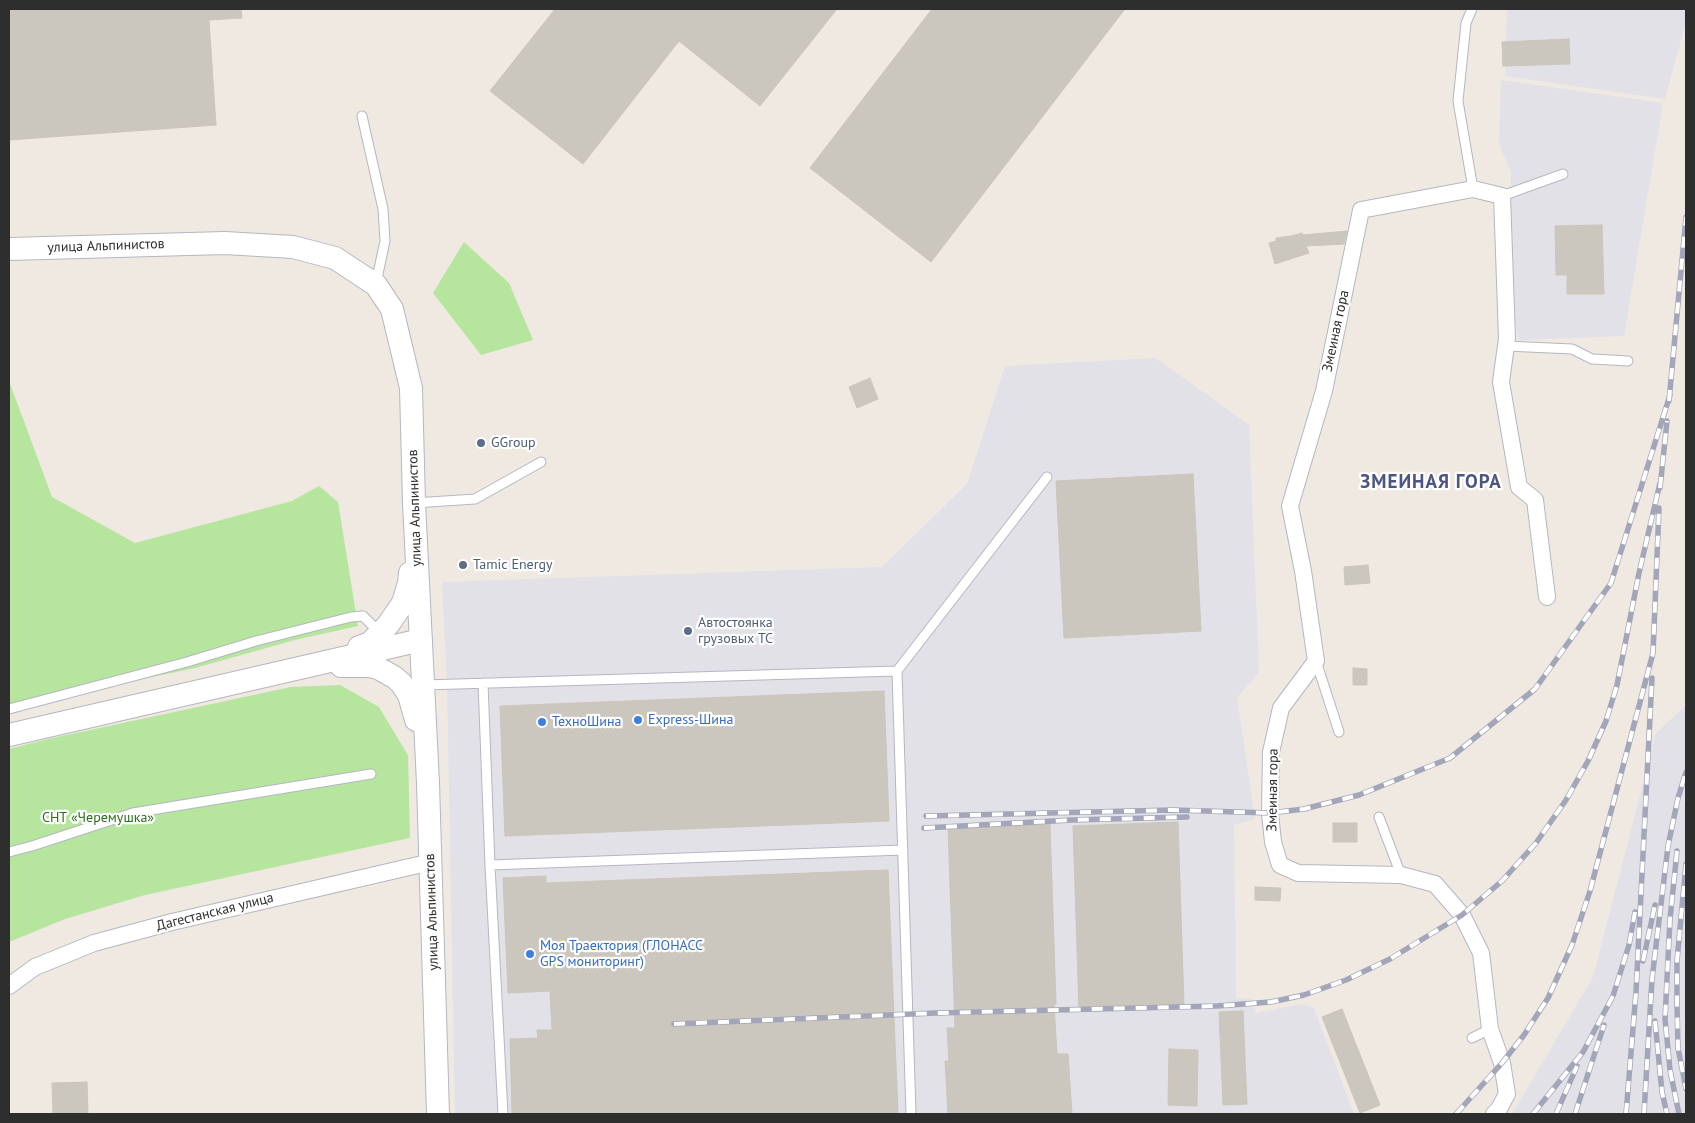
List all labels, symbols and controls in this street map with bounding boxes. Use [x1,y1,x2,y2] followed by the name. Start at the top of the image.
[47,236,165,256] street label: улица Альпинистов
[1319,289,1353,373] street label: Змеиная гора
[491,435,536,451] place label: GGroup
[475,437,487,449] marker: GGroup
[405,449,425,567] street label: улица Альпинистов
[1359,472,1503,494] district label: ЗМЕИНАЯ ГОРА
[473,557,552,573] place label: Tamic Energy
[457,559,469,571] marker: Tamic Energy
[698,615,773,648] place label: Автостоянка грузовых ТС
[682,625,694,637] marker: Автостоянка грузовых ТС
[648,712,733,728] place label: Express-Шина
[552,714,621,730] place label: ТехноШина
[632,714,644,726] marker: Express-Шина
[536,716,548,728] marker: ТехноШина
[1264,748,1282,832] street label: Змеиная гора
[42,810,154,826] park label: СНТ «Черемушка»
[422,853,442,971] street label: улица Альпинистов
[155,889,275,935] street label: Дагестанская улица
[540,938,703,970] place label: Моя Траектория (ГЛОНАСС GPS мониторинг)
[524,948,536,960] marker: Моя Траектория (ГЛОНАСС GPS мониторинг)

